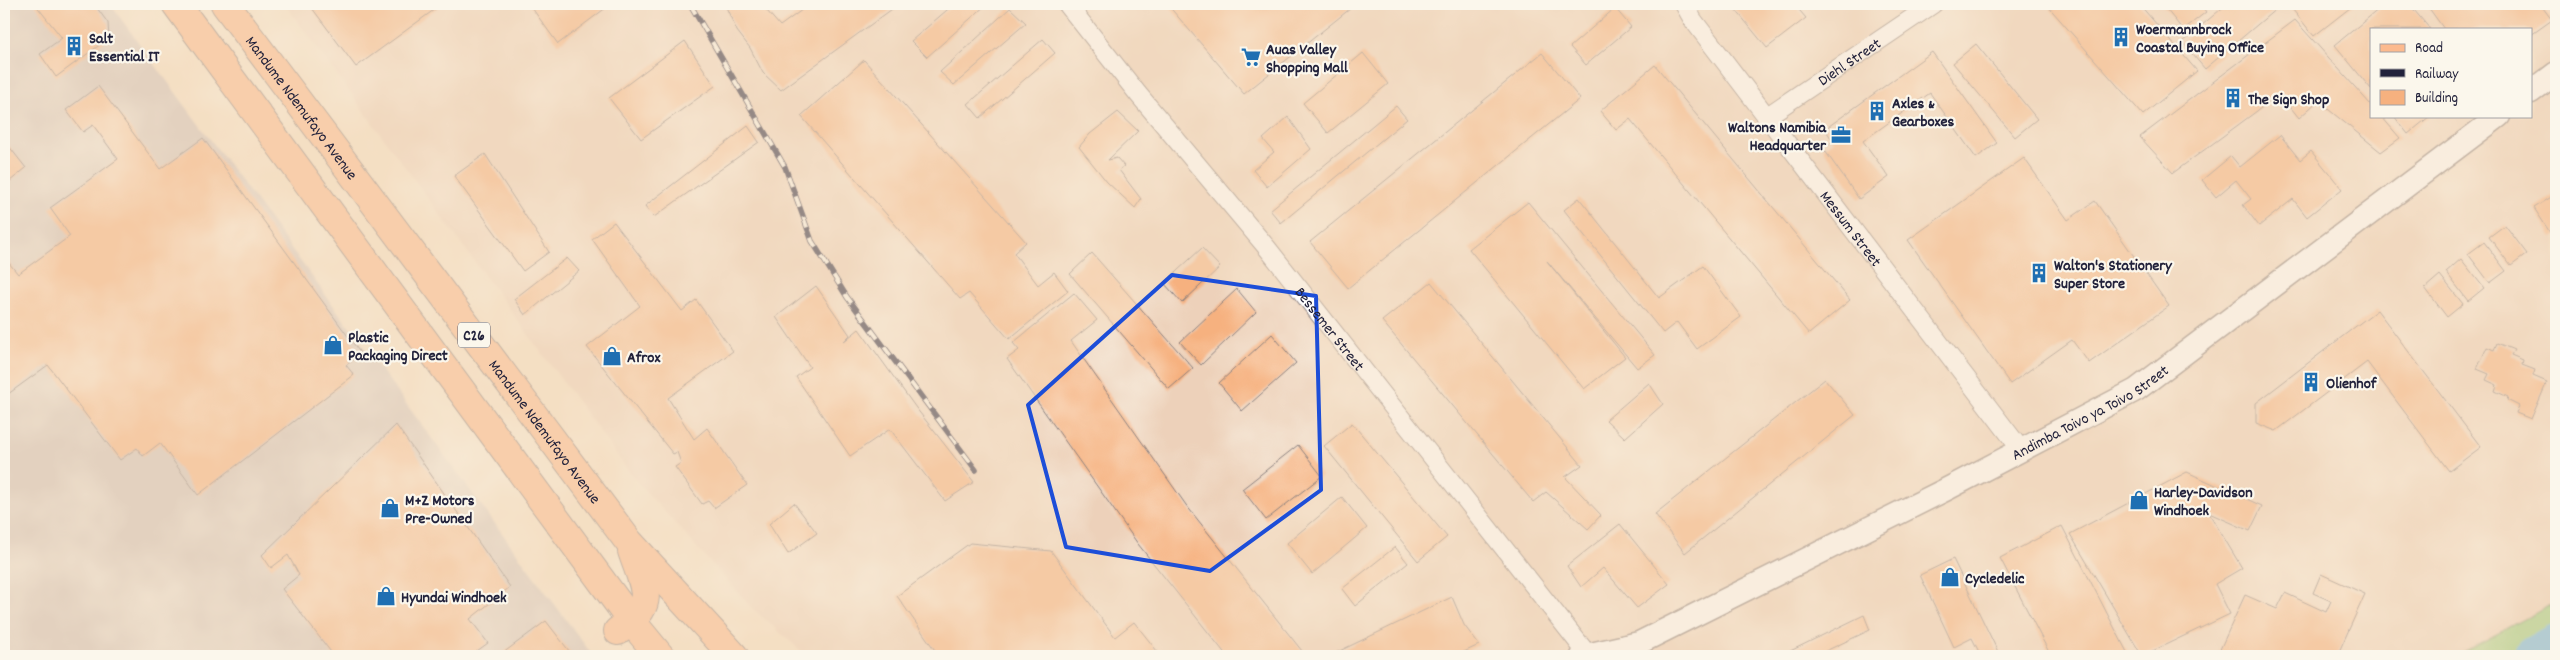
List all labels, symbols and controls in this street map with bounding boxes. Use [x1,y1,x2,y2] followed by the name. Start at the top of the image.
[2136,19,2264,60] place label: Woermannbrock Coastal Buying Office
[2110,26,2132,48] building icon: Woermannbrock Coastal Buying Office
[89,28,160,69] place label: Salt Essential IT
[2370,28,2532,118] legend
[239,32,362,186] street label: Mandume Ndemufayo Avenue
[1814,33,1887,93] street label: Diehl Street
[63,35,85,57] building icon: Salt Essential IT
[2415,38,2443,60] text: Road
[1266,39,1348,80] place label: Auas Valley Shopping Mall
[1240,46,1262,68] supermarket icon: Auas Valley Shopping Mall
[2415,64,2459,86] text: Railway
[2222,87,2244,109] building icon: The Sign Shop
[2415,88,2458,110] text: Building
[2248,89,2329,112] place label: The Sign Shop
[1892,93,1955,134] place label: Axles & Gearboxes
[1866,100,1888,122] building icon: Axles & Gearboxes
[1728,117,1827,158] place label: Waltons Namibia Headquarter
[1830,124,1852,146] office icon: Waltons Namibia Headquarter
[1813,187,1886,272] street label: Messum Street
[2054,255,2173,296] place label: Walton's Stationery Super Store
[2028,262,2050,284] building icon: Walton's Stationery Super Store
[1288,283,1369,377] street label: Bessemer Street
[458,322,490,348] road number: C26
[348,327,448,368] place label: Plastic Packaging Direct
[322,334,344,356] shop icon: Plastic Packaging Direct
[601,345,623,367] shop icon: Afrox
[627,347,660,370] place label: Afrox
[482,356,605,509] street label: Mandume Ndemufayo Avenue
[2008,360,2174,467] street label: Andimba Toivo ya Toivo Street
[2300,371,2322,393] building icon: Olienhof
[2326,373,2378,396] place label: Olienhof
[2154,482,2253,523] place label: Harley-Davidson Windhoek
[2128,489,2150,511] shop icon: Harley-Davidson Windhoek
[405,490,475,531] place label: M+Z Motors Pre-Owned
[379,497,401,519] shop icon: M+Z Motors Pre-Owned
[1939,566,1961,588] shop icon: Cycledelic
[1965,568,2025,591] place label: Cycledelic
[375,585,397,607] shop icon: Hyundai Windhoek
[401,587,507,610] place label: Hyundai Windhoek

